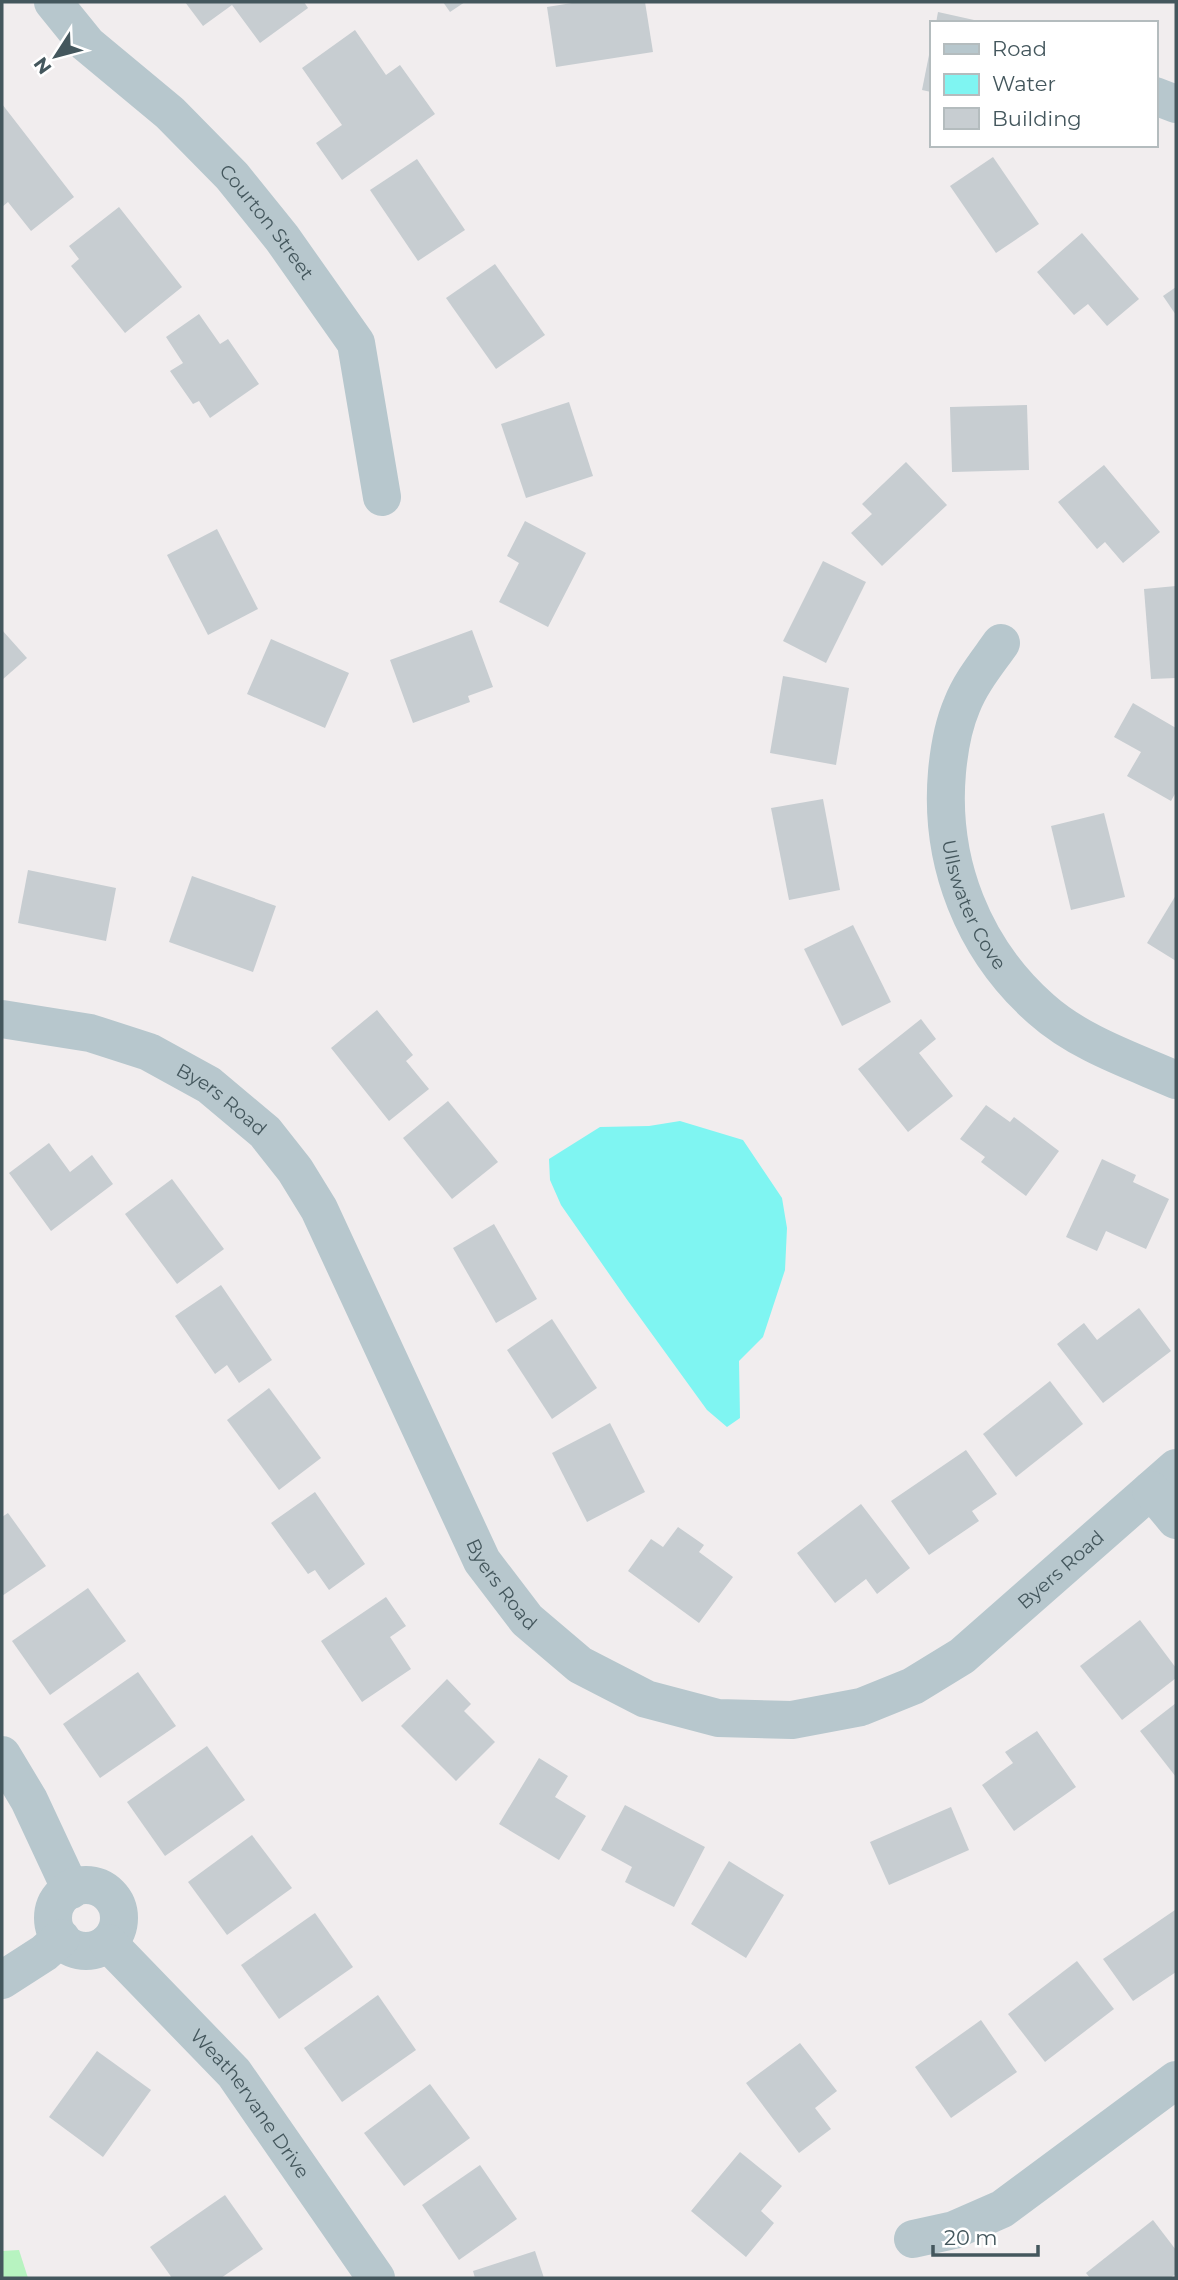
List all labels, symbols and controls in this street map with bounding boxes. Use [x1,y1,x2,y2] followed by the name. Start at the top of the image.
[21,21,91,91] north arrow
[930,21,1157,147] legend
[992,36,1047,61] text: Road
[29,53,56,79] text: N
[992,71,1056,96] text: Water
[992,106,1082,131] text: Building
[215,159,319,284] street label: Courton Street
[937,838,1011,974] street label: Ullswater Cove
[172,1058,271,1141] street label: Byers Road
[1013,1526,1109,1614] street label: Byers Road
[461,1535,542,1635] street label: Byers Road
[185,2024,314,2183] street label: Weathervane Drive
[933,2214,1038,2258] scale bar
[944,2225,998,2250] text: 20 m

